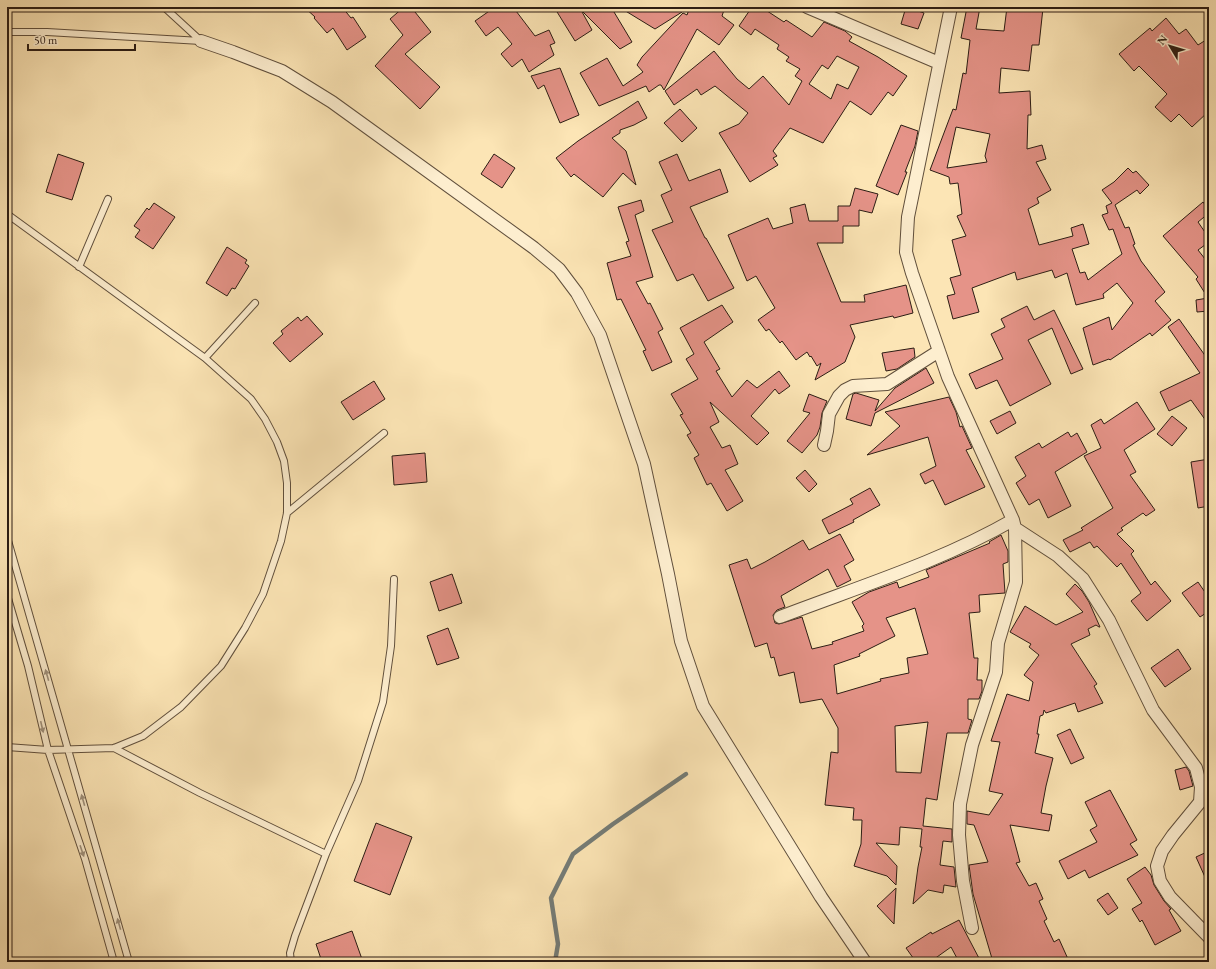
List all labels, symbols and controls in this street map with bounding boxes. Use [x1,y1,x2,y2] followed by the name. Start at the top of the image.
[28,26,135,52] scale bar
[1150,26,1190,66] north arrow
[34,32,58,48] text: 50 m
[1154,32,1170,48] text: N
[44,668,50,680] one-way arrow
[40,721,46,733] one-way arrow
[80,793,86,805] one-way arrow
[79,845,85,857] one-way arrow
[116,918,122,930] one-way arrow

